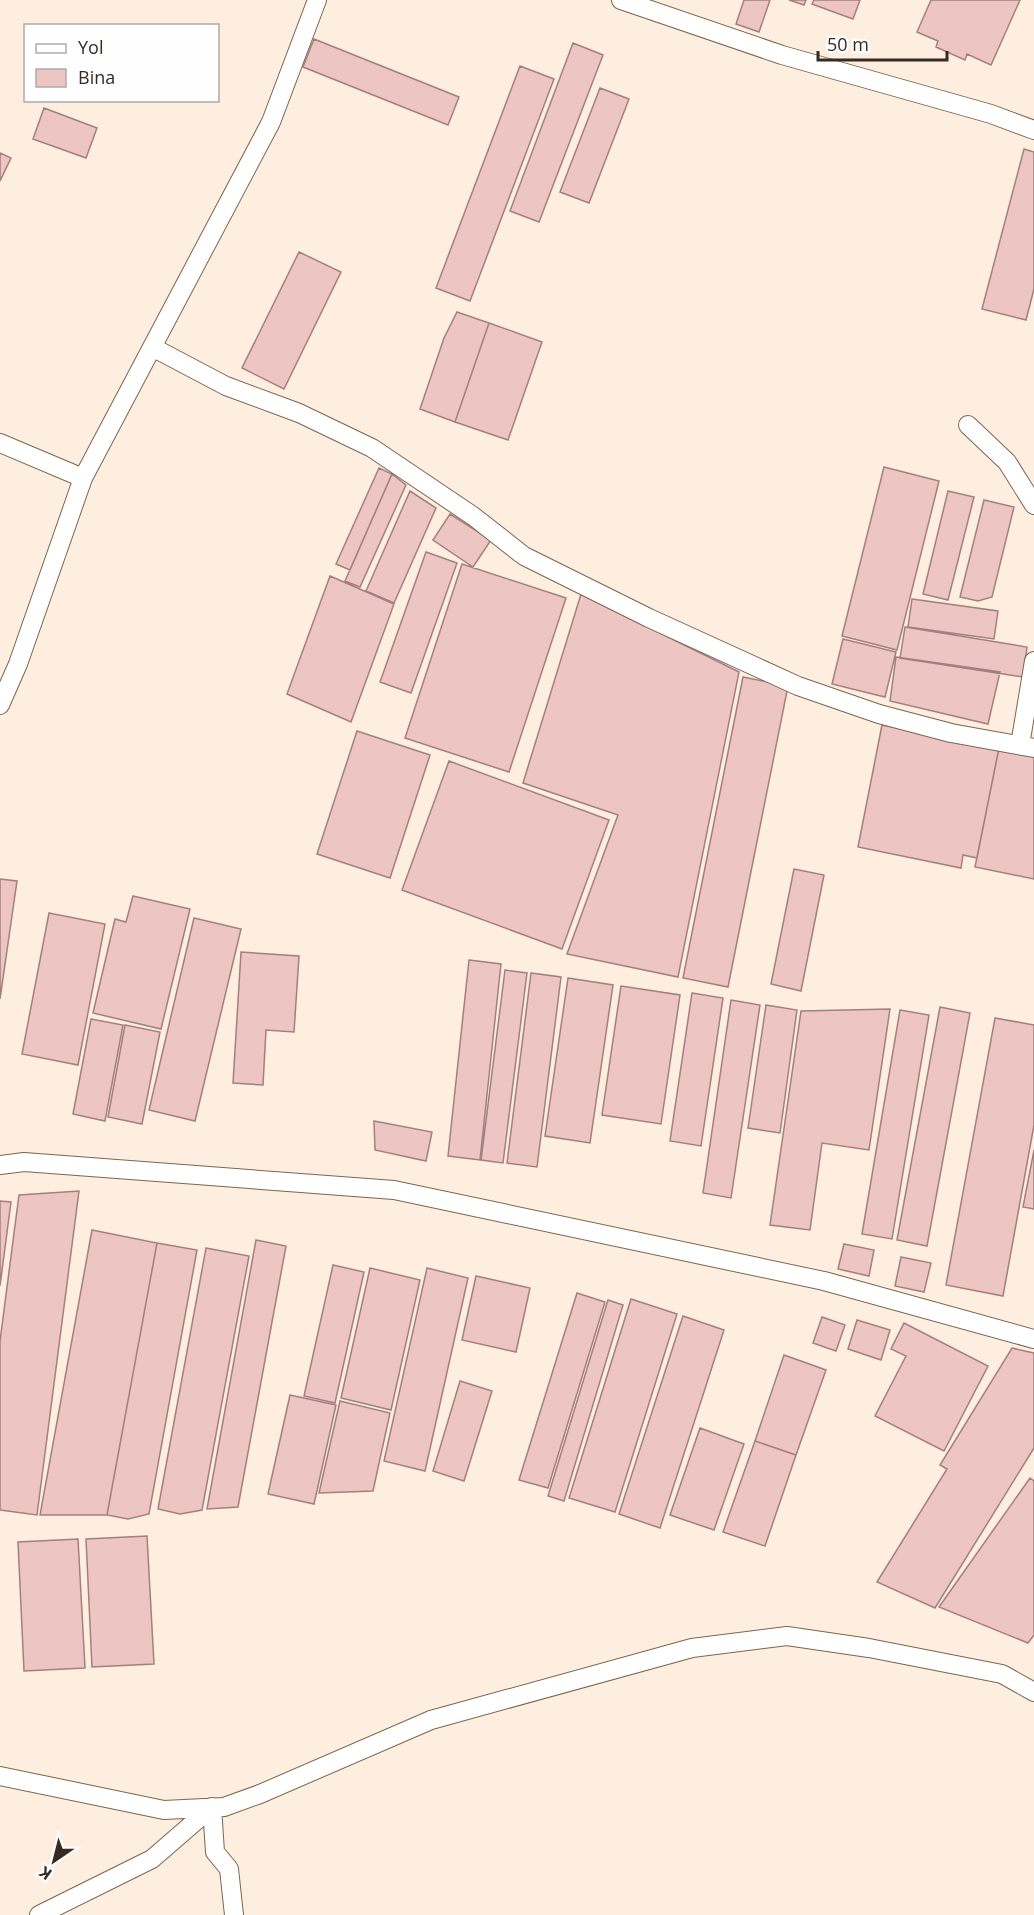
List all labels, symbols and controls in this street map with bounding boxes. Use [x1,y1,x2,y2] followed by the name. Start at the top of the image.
[24,24,219,102] legend
[818,24,947,62] scale bar
[827,32,869,56] text: 50 m
[78,35,103,59] text: Yol
[78,65,115,89] text: Bina
[24,1831,84,1891] north arrow
[34,1861,56,1885] text: K

